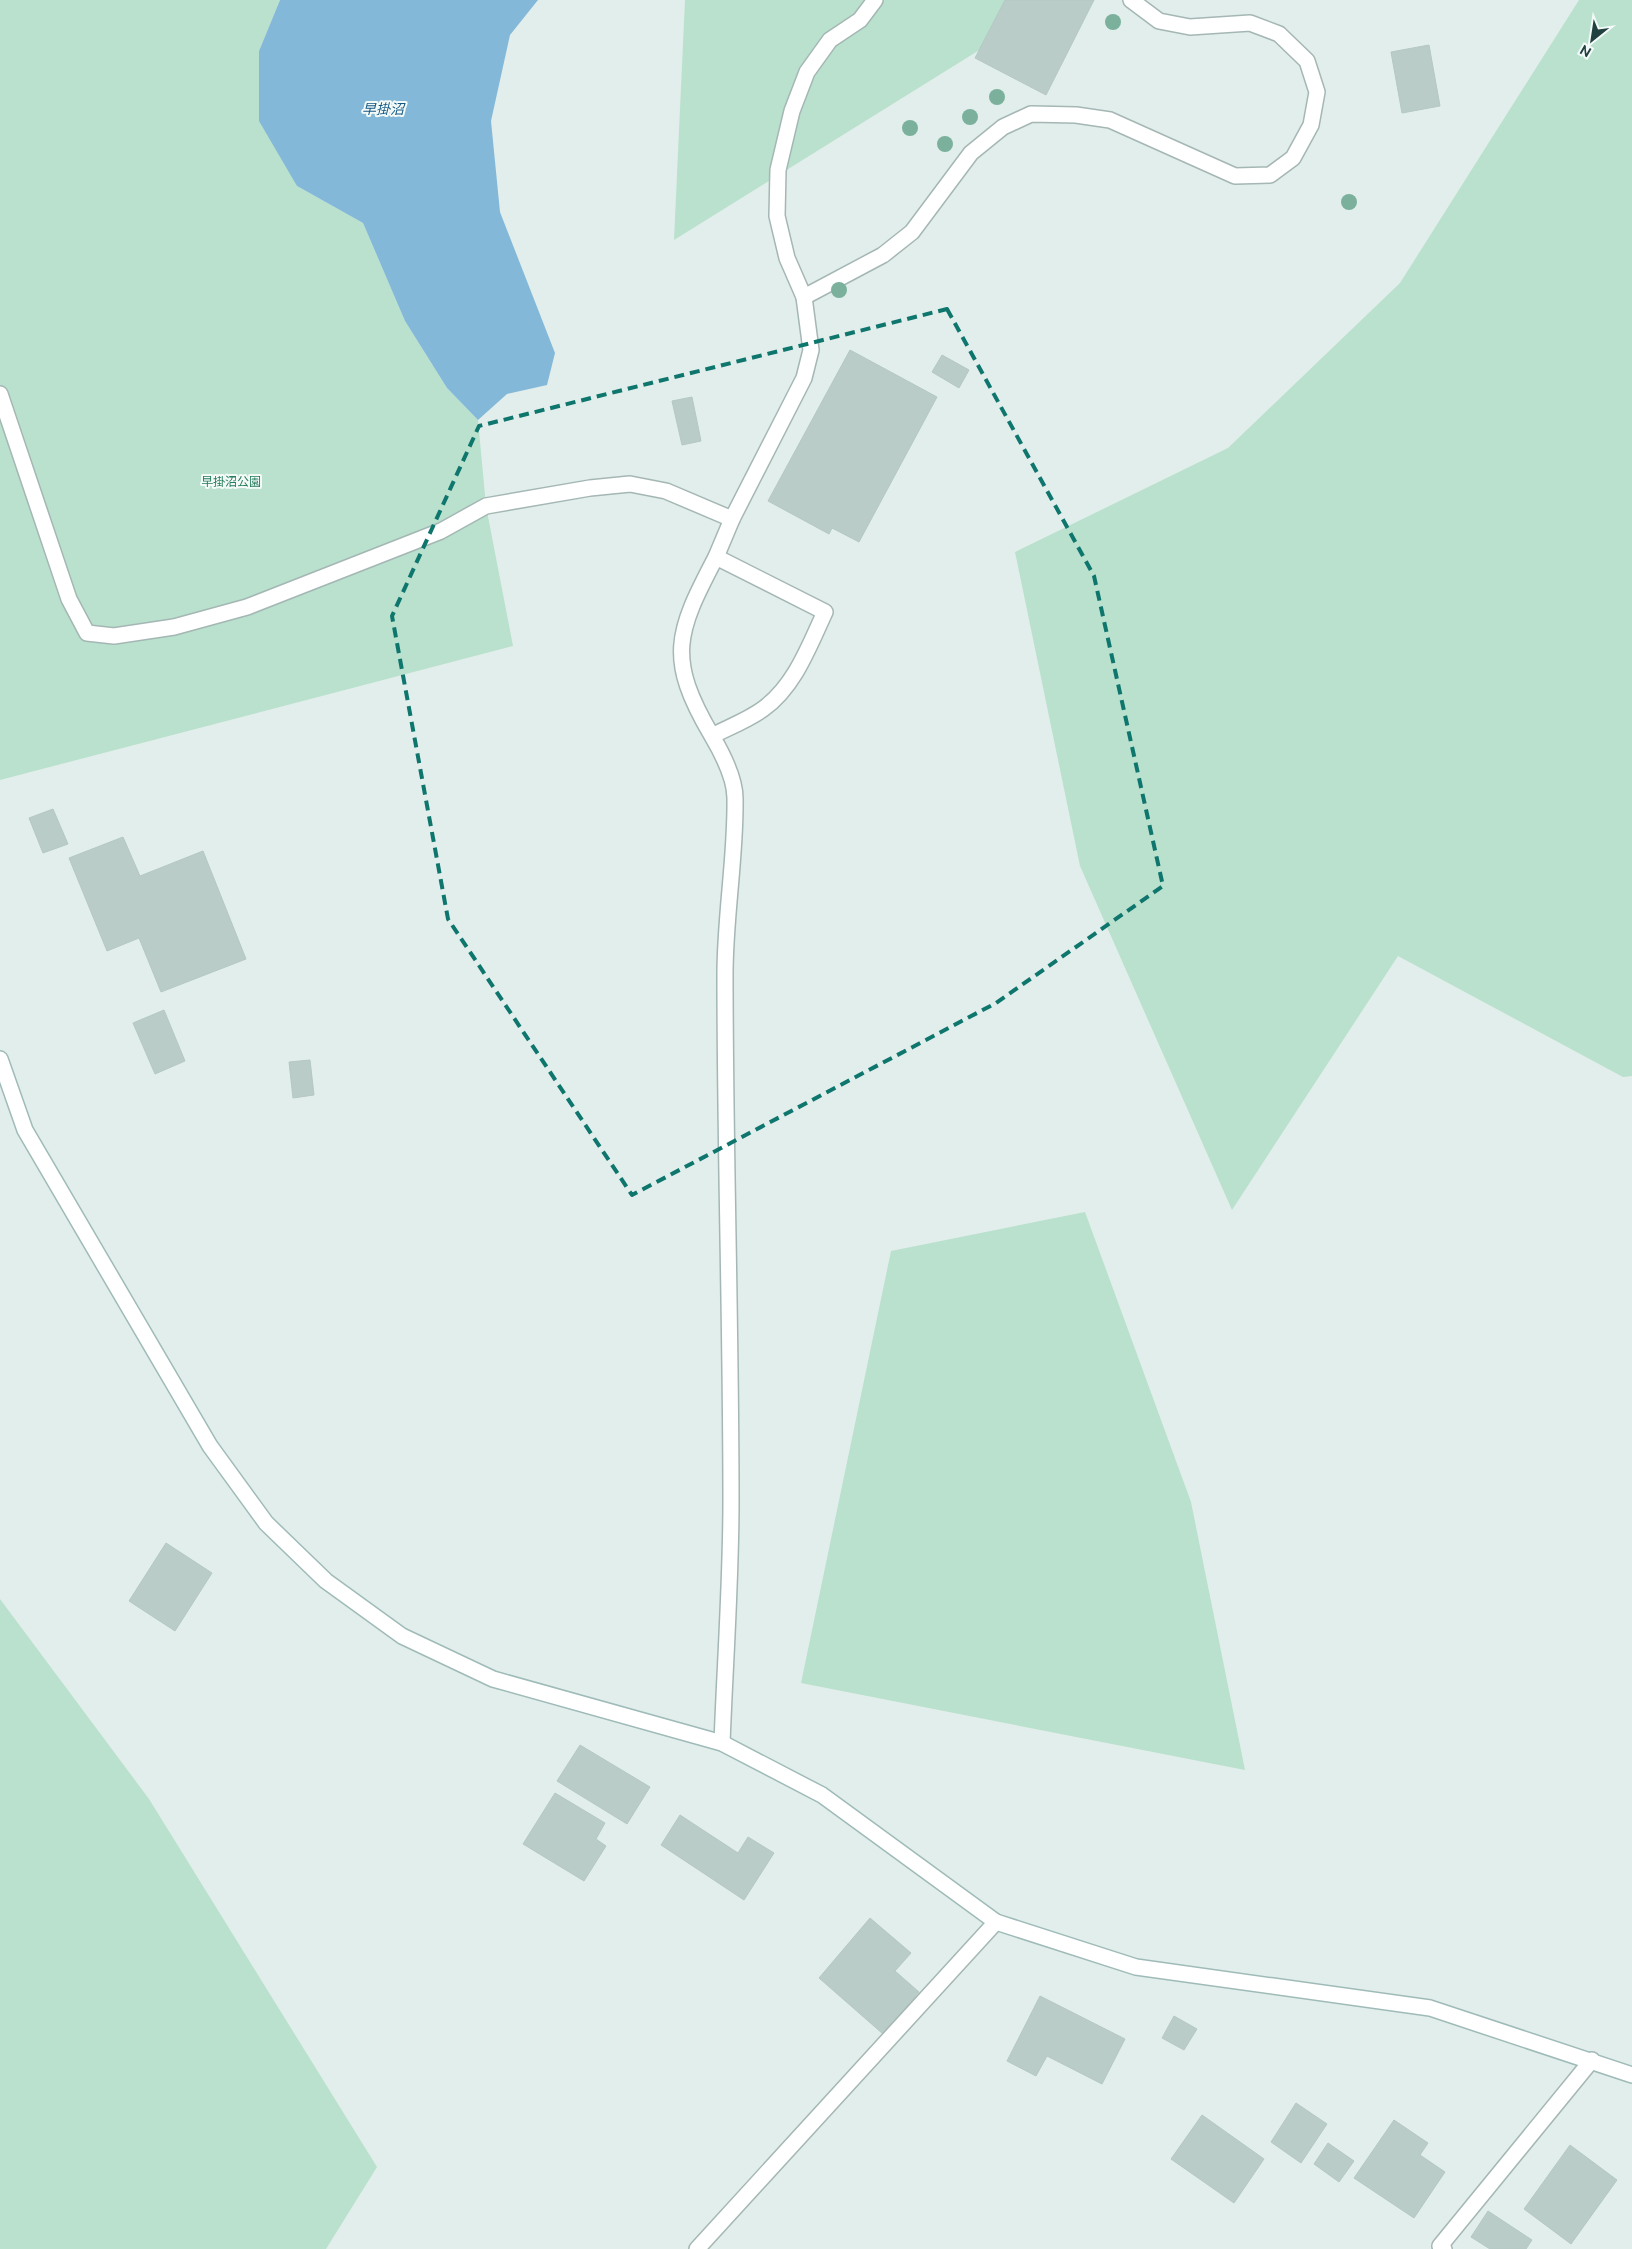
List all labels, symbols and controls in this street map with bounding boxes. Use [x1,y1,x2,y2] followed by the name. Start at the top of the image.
[1567,15,1617,65] north arrow
[1577,42,1594,61] text: N
[362,101,406,117] water label: 早掛沼
[201,475,261,488] park label: 早掛沼公園

